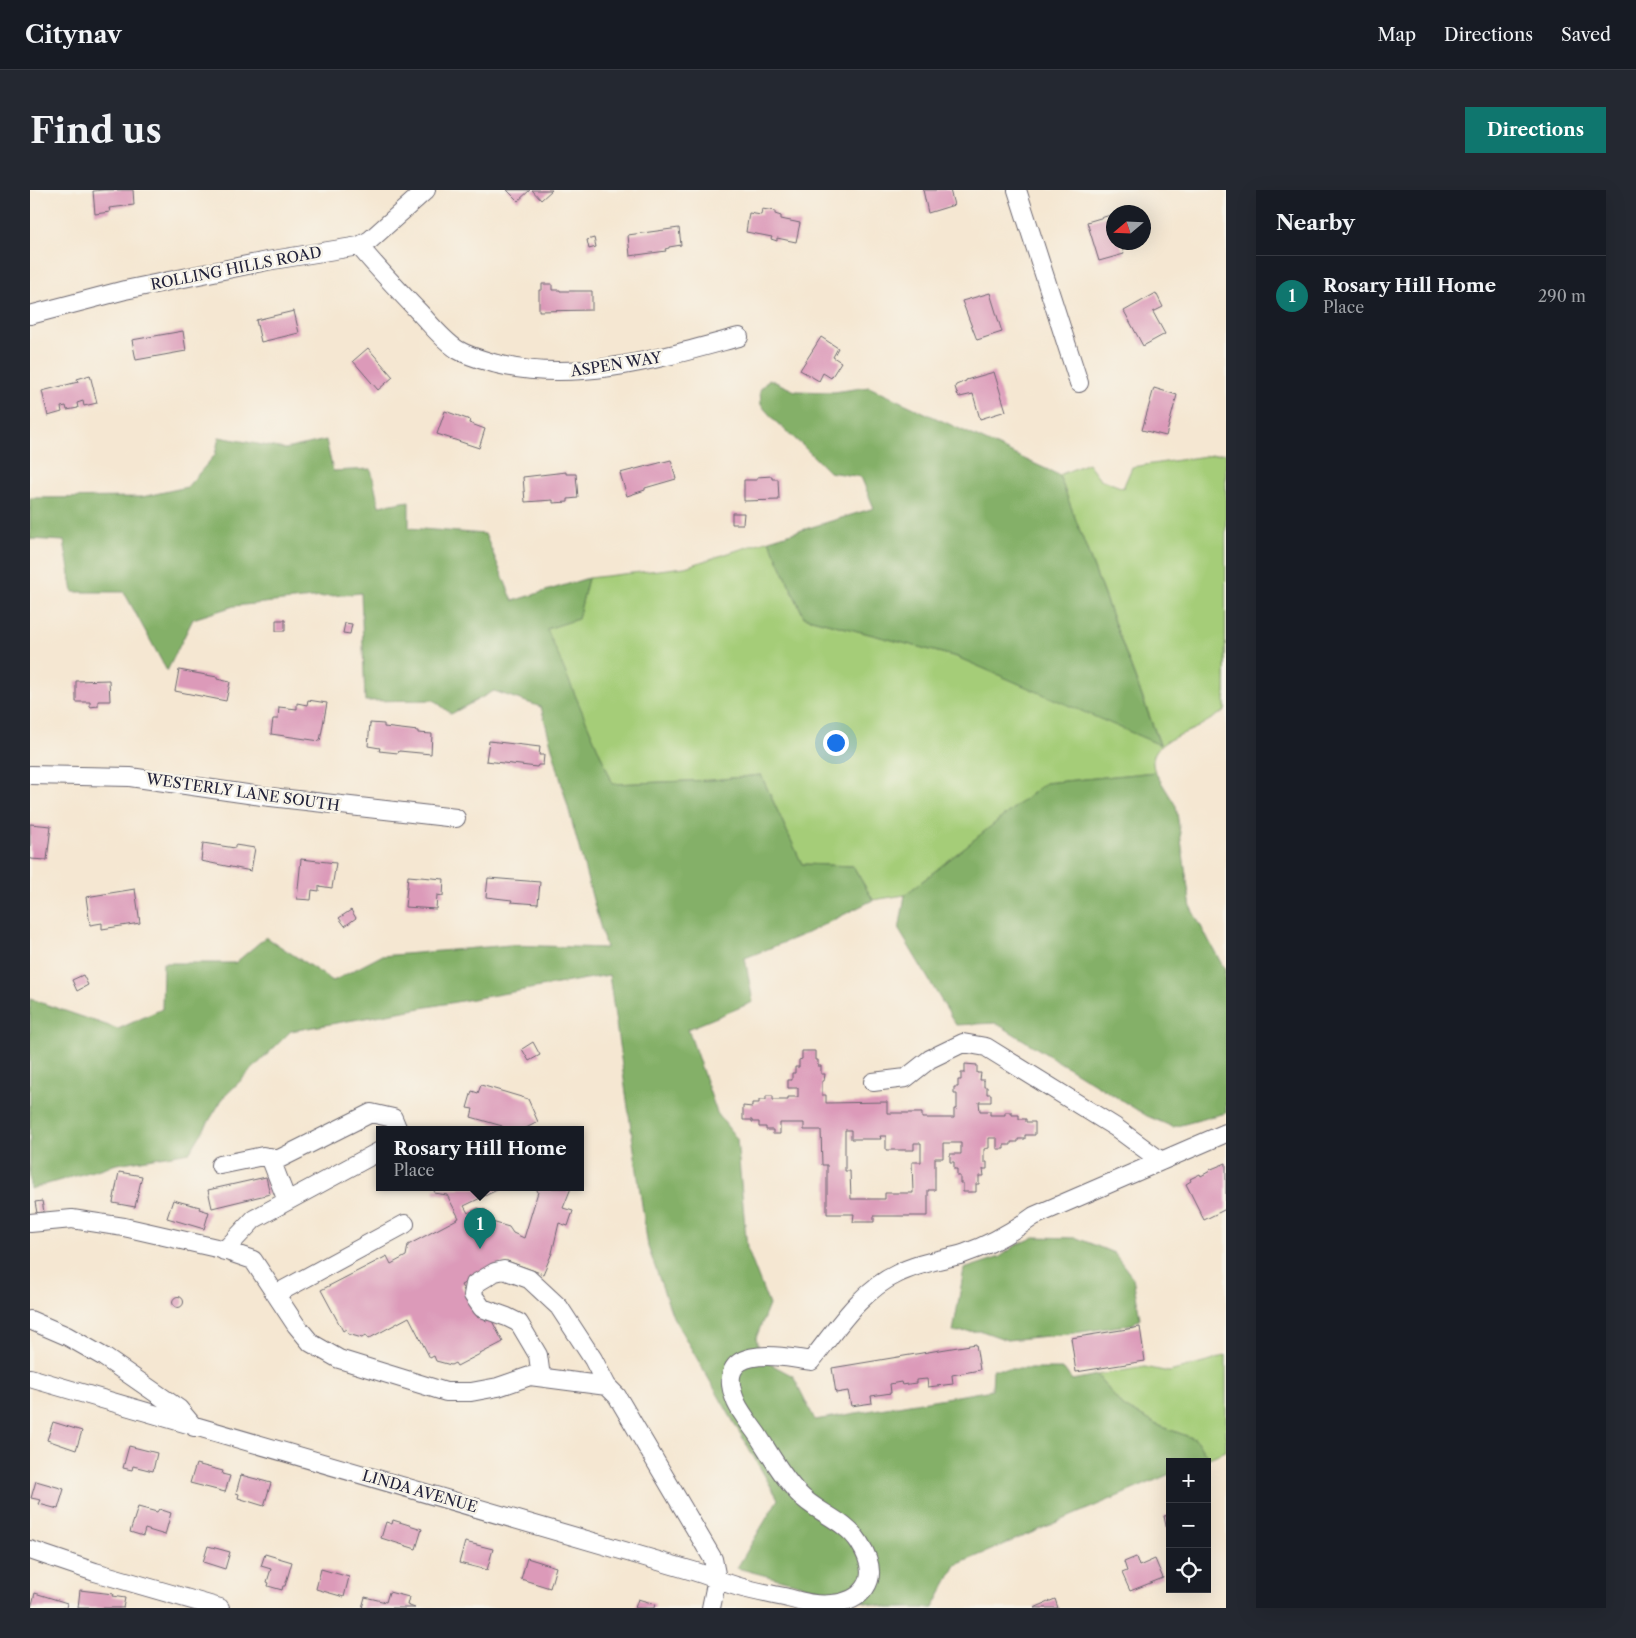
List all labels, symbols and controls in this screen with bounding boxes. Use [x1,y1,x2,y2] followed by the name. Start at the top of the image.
[25,20,122,49] text: Citynav
[1377,24,1416,46] text: Map
[1444,24,1533,46] text: Directions
[1561,24,1611,46] text: Saved
[1465,107,1606,153] button: Directions
[30,109,162,152] text: Find us
[1106,205,1151,250] north arrow
[1276,210,1355,235] text: Nearby
[149,242,323,294] street label: ROLLING HILLS ROAD
[1323,274,1496,297] text: Rosary Hill Home
[1288,286,1296,306] text: 1
[1538,286,1586,306] text: 290 m
[1323,297,1364,317] text: Place
[568,347,663,381] street label: ASPEN WAY
[823,730,849,756] your location
[144,769,341,815] street label: WESTERLY LANE SOUTH
[376,1126,584,1191] popup
[393,1137,567,1160] text: Rosary Hill Home
[393,1160,435,1180] text: Place
[464,1208,496,1249] pin: 1
[1166,1458,1211,1593] map controls
[1166,1458,1211,1503] button: +
[360,1465,480,1517] street label: LINDA AVENUE
[1166,1503,1211,1548] button: −
[1166,1548,1211,1593] button: locate

